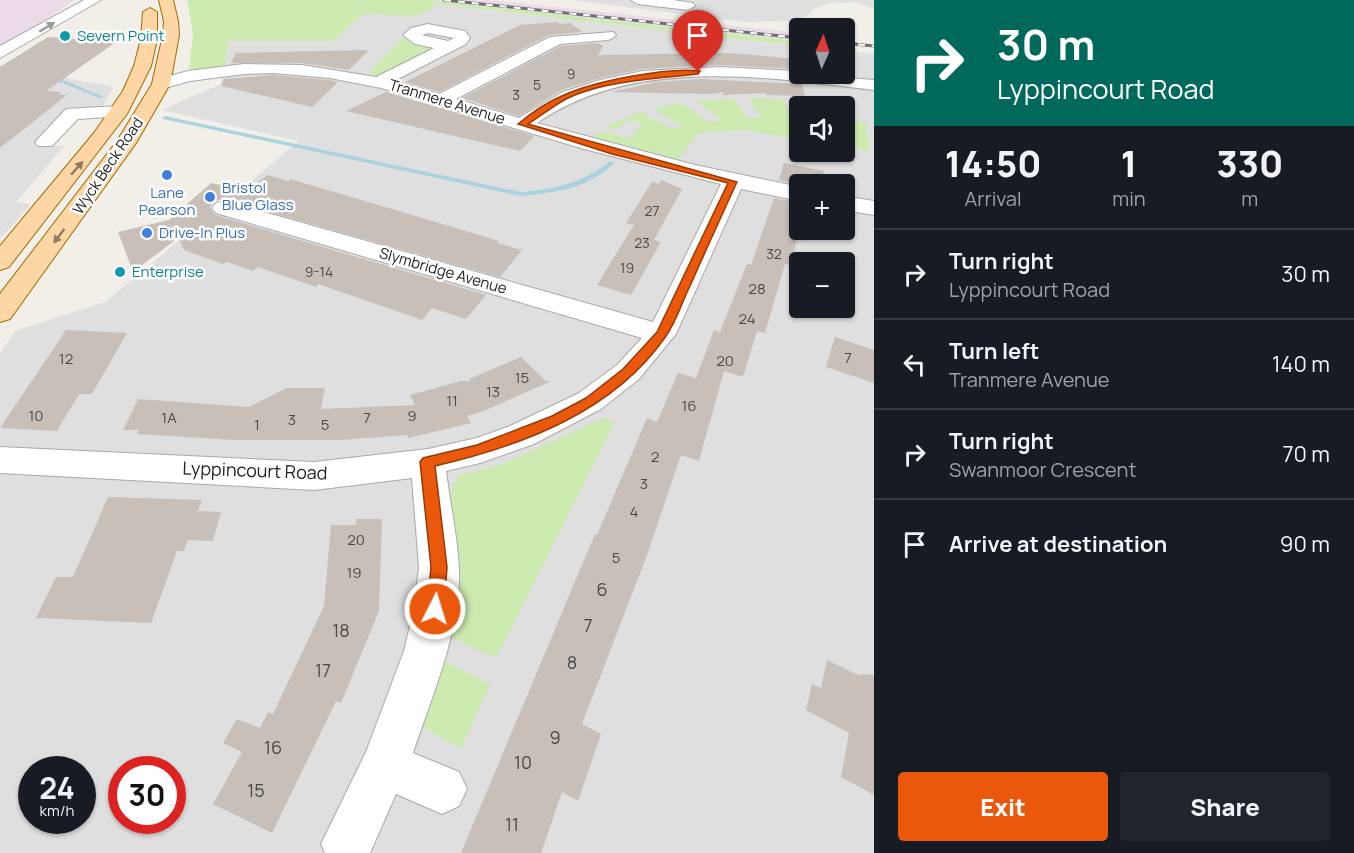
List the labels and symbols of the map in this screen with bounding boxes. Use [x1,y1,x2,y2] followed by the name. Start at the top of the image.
[672,10,723,72] pin
[789,18,855,84] north arrow
[39,22,56,32] one-way arrow
[77,25,164,46] place label: Severn Point
[58,29,72,43] marker: Severn Point
[567,64,575,83] house number: 9
[387,74,508,129] street label: Tranmere Avenue
[533,75,541,94] house number: 5
[512,85,520,104] house number: 3
[67,113,148,218] street label: Wyck Beck Road
[70,161,83,176] one-way arrow
[160,168,174,182] marker: Lane Pearson
[222,177,294,215] place label: Bristol Blue Glass
[139,182,195,220] place label: Lane Pearson
[203,190,217,204] marker: Bristol Blue Glass
[644,201,660,220] house number: 27
[159,222,245,243] place label: Drive-In Plus
[140,226,154,240] marker: Drive-In Plus
[54,228,66,243] one-way arrow
[634,233,650,252] house number: 23
[377,242,510,299] street label: Slymbridge Avenue
[766,244,782,263] house number: 32
[620,258,634,277] house number: 19
[132,261,204,282] place label: Enterprise
[305,262,333,281] house number: 9-14
[113,265,127,279] marker: Enterprise
[748,278,766,299] house number: 28
[738,308,756,329] house number: 24
[844,347,852,368] house number: 7
[59,348,73,369] house number: 12
[716,350,734,371] house number: 20
[515,367,529,388] house number: 15
[486,381,500,402] house number: 13
[446,390,458,411] house number: 11
[681,395,697,416] house number: 16
[29,405,44,426] house number: 10
[407,405,417,426] house number: 9
[161,407,177,428] house number: 1A
[363,407,371,428] house number: 7
[288,409,296,430] house number: 3
[254,414,260,435] house number: 1
[321,414,329,435] house number: 5
[651,446,659,467] house number: 2
[182,455,328,485] street label: Lyppincourt Road
[640,473,648,494] house number: 3
[630,501,639,522] house number: 4
[347,529,365,550] house number: 20
[612,547,620,568] house number: 5
[346,562,362,583] house number: 19
[403,577,467,641] position arrow
[596,577,608,601] house number: 6
[583,613,593,637] house number: 7
[332,618,350,642] house number: 18
[567,650,577,674] house number: 8
[315,658,331,682] house number: 17
[549,725,561,749] house number: 9
[264,735,282,759] house number: 16
[514,750,532,774] house number: 10
[108,756,186,834] speed limit sign: 30
[247,778,265,802] house number: 15
[505,812,519,836] house number: 11

